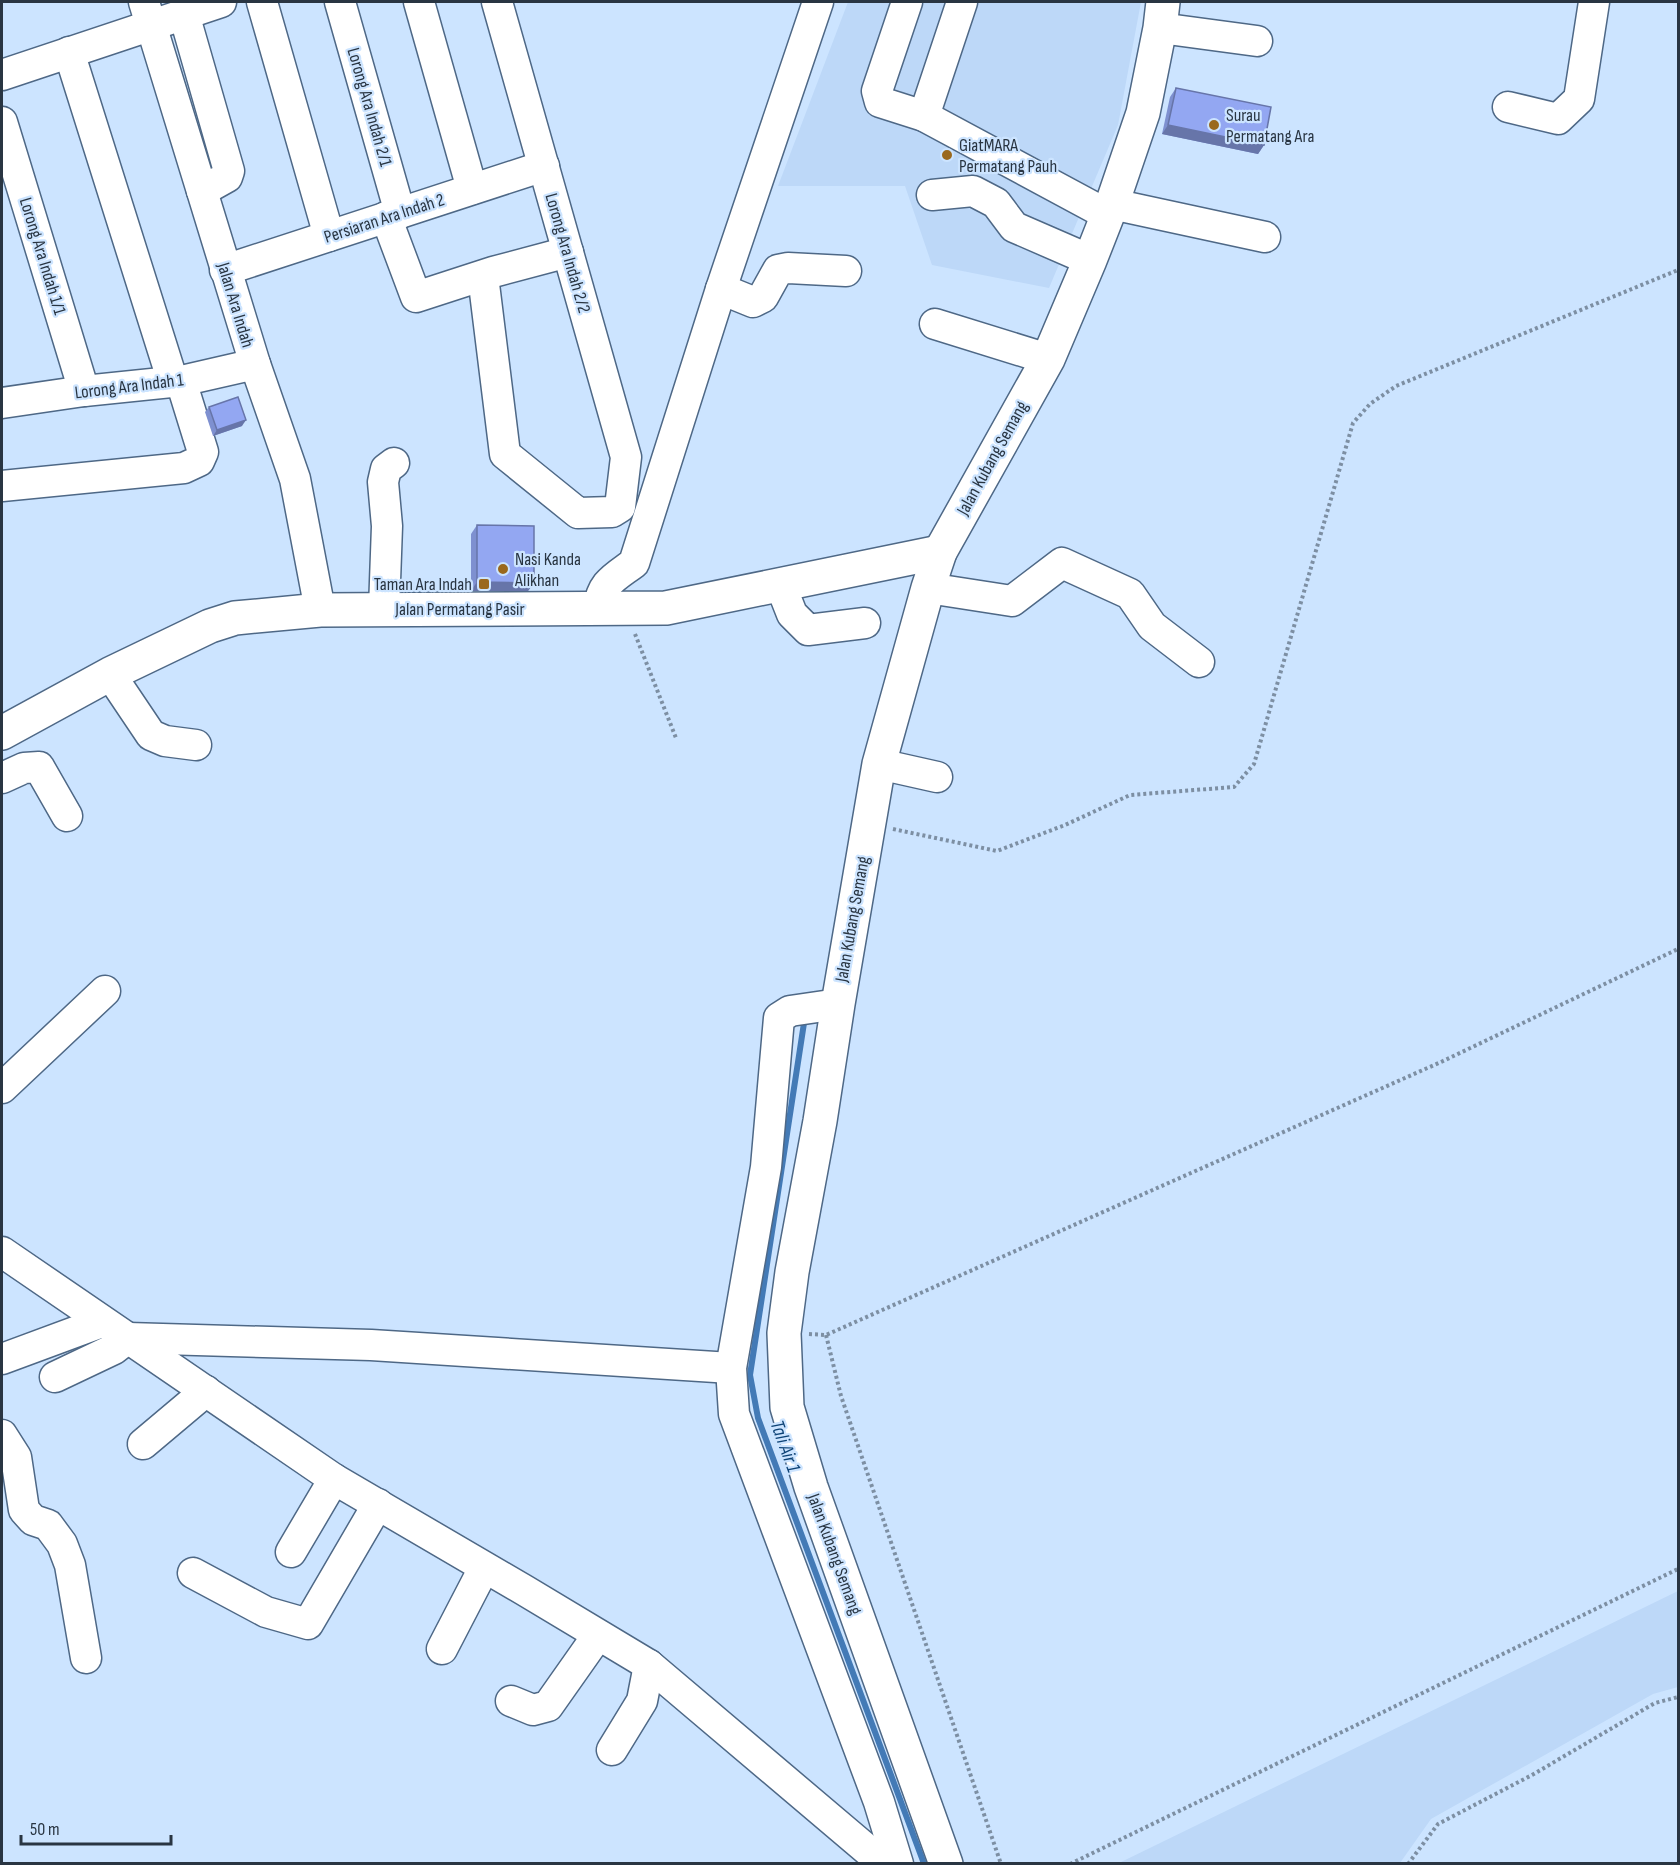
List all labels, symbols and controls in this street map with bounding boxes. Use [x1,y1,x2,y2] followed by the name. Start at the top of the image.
[343,45,397,170] street label: Lorong Ara Indah 2/1
[1226,105,1314,147] place label: Surau Permatang Ara
[1207,118,1221,132] marker: Surau Permatang Ara
[959,135,1057,177] place label: GiatMARA Permatang Pauh
[940,148,954,162] marker: GiatMARA Permatang Pauh
[321,189,447,248] street label: Persiaran Ara Indah 2
[540,191,595,315] street label: Lorong Ara Indah 2/2
[15,195,70,318] street label: Lorong Ara Indah 1/1
[212,259,258,350] street label: Jalan Ara Indah
[73,369,185,404] street label: Lorong Ara Indah 1
[952,397,1032,520] street label: Jalan Kubang Semang
[514,549,581,591] place label: Nasi Kanda Alikhan
[496,562,510,576] marker: Nasi Kanda Alikhan
[374,574,472,595] place label: Taman Ara Indah
[477,577,491,591] marker: Taman Ara Indah
[394,599,525,620] street label: Jalan Permatang Pasir
[831,855,874,985] street label: Jalan Kubang Semang
[765,1417,805,1476] water label: Tali Air 1
[803,1490,866,1618] street label: Jalan Kubang Semang
[21,1808,171,1846] scale bar
[30,1819,60,1840] text: 50 m

